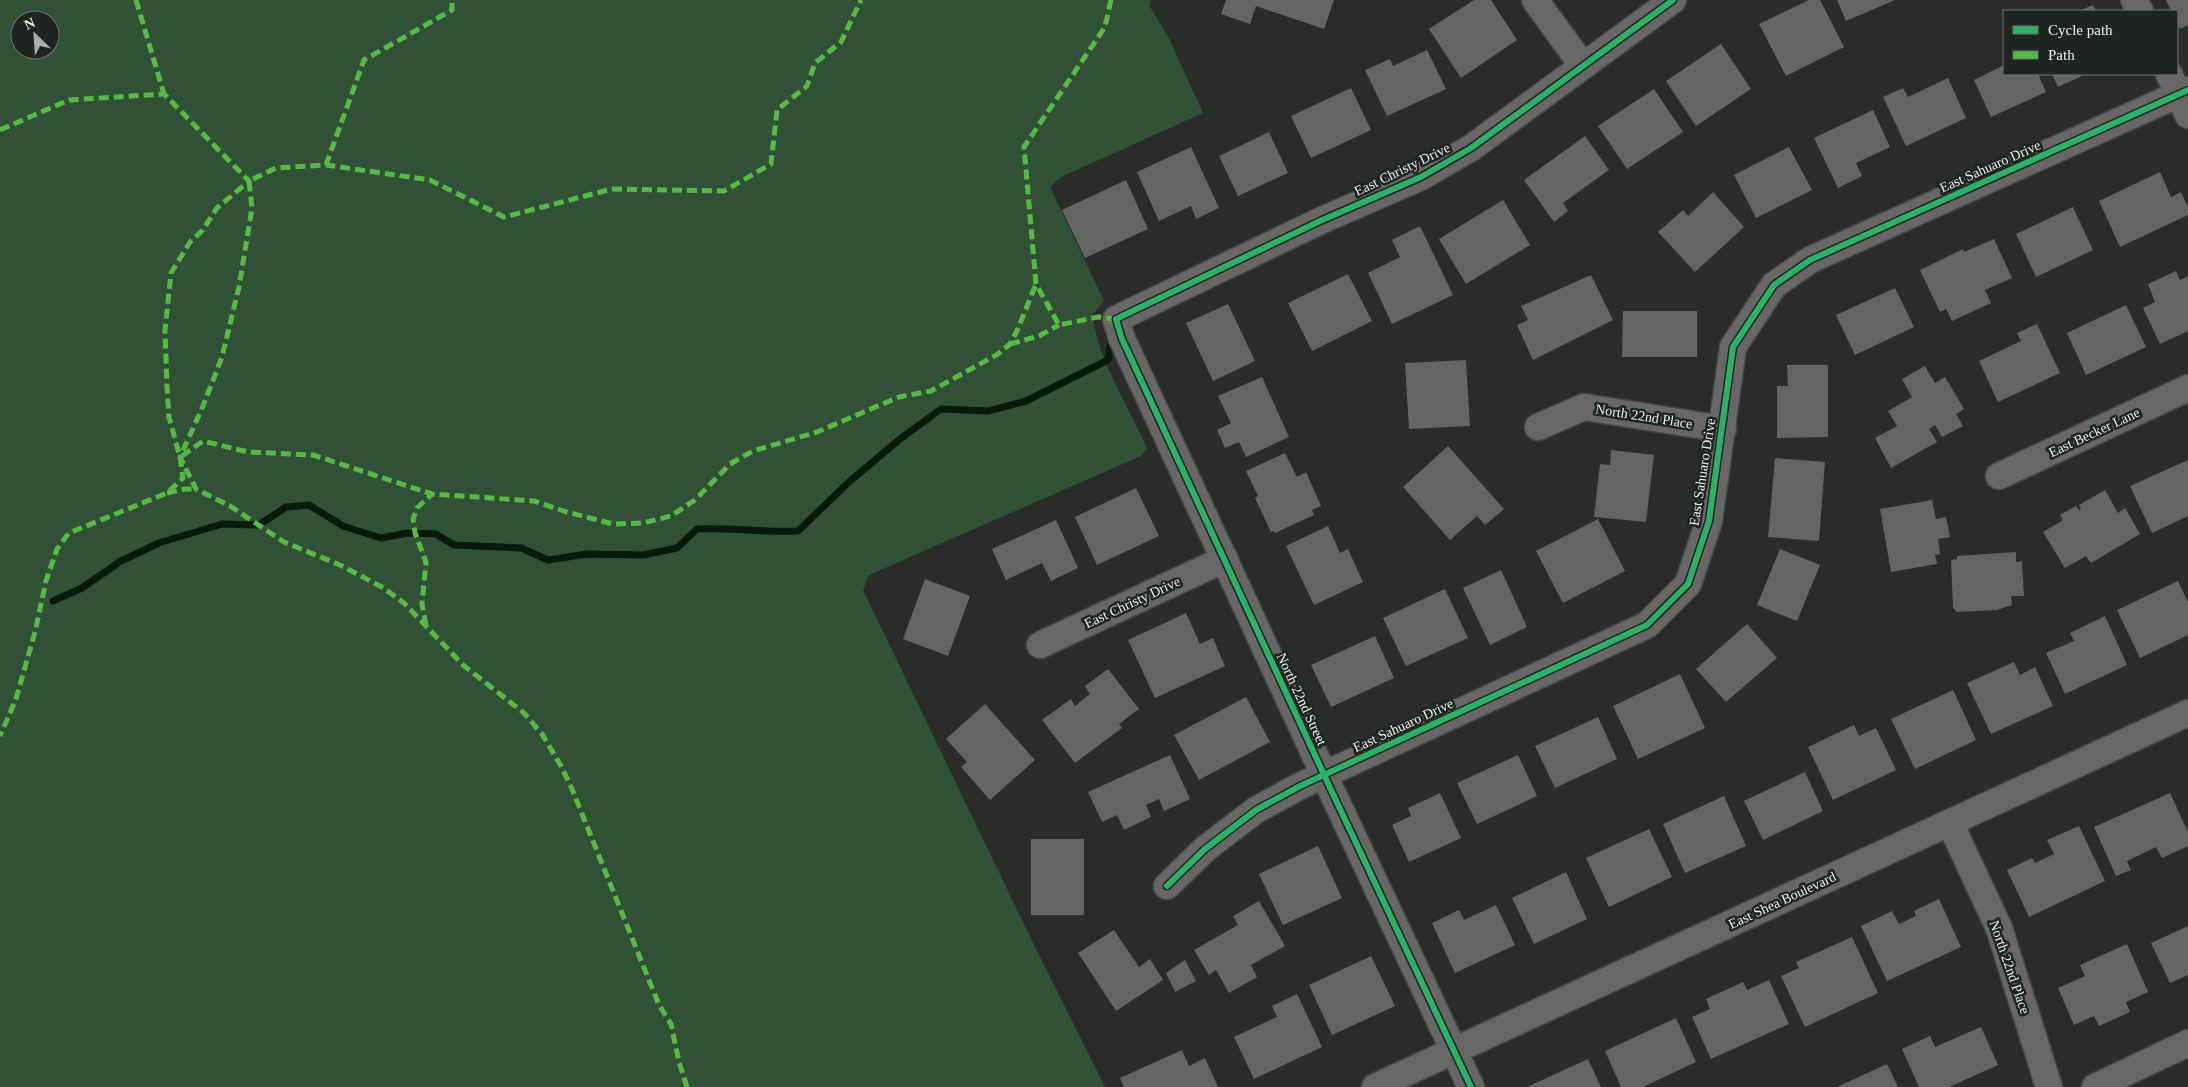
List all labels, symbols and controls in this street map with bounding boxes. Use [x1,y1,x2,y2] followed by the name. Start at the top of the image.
[10,10,60,60] north arrow
[2003,10,2178,75] legend
[22,15,37,33] text: N
[2048,22,2113,38] text: Cycle path
[2048,47,2075,63] text: Path
[1937,137,2043,195] street label: East Sahuaro Drive
[1352,140,1452,199] street label: East Christy Drive
[1594,401,1693,432] street label: North 22nd Place
[2046,405,2142,460] street label: East Becker Lane
[1687,417,1718,527] street label: East Sahuaro Drive
[1082,574,1183,631] street label: East Christy Drive
[1274,651,1330,748] street label: North 22nd Street
[1351,696,1456,755] street label: East Sahuaro Drive
[1726,869,1838,932] street label: East Shea Boulevard
[1986,918,2033,1016] street label: North 22nd Place

